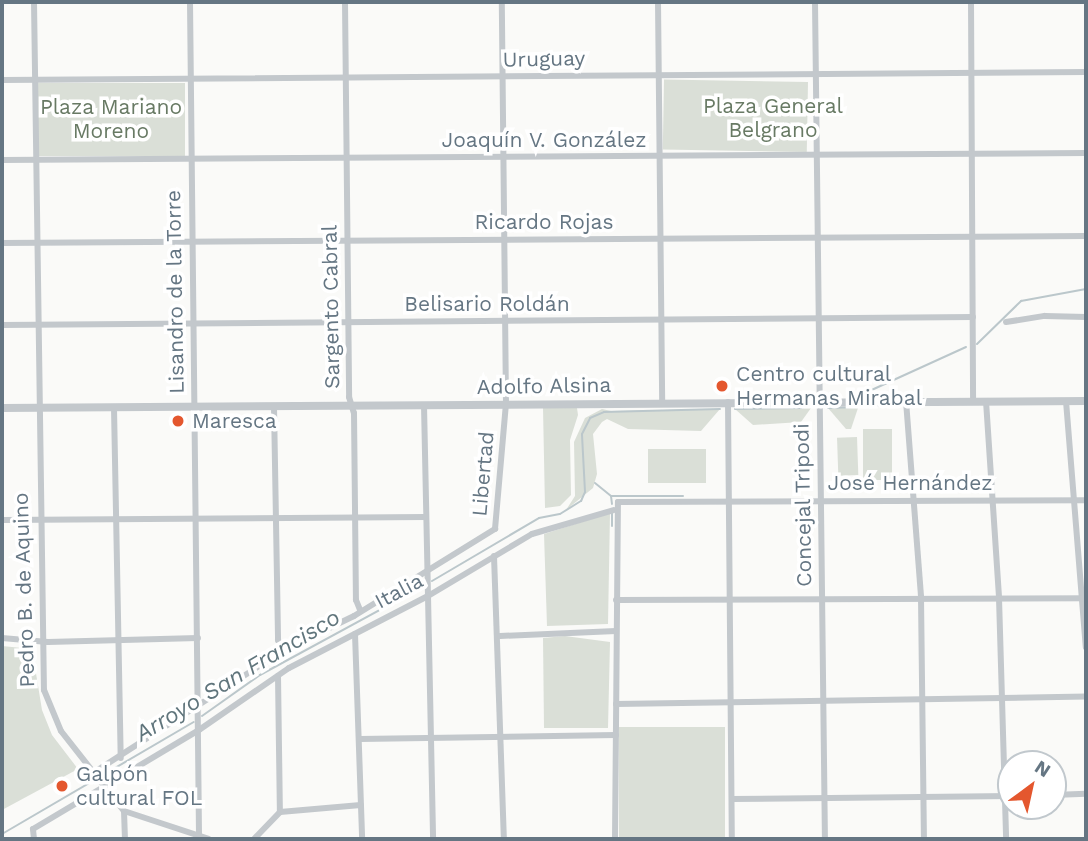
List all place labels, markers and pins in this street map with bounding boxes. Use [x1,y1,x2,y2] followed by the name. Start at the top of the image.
[736,361,922,411] place label: Centro cultural Hermanas Mirabal
[714,378,730,394] marker: Centro cultural Hermanas Mirabal
[192,408,277,434] place label: Maresca
[170,413,186,429] marker: Maresca
[76,761,203,811] place label: Galpón cultural FOL
[54,778,70,794] marker: Galpón cultural FOL

